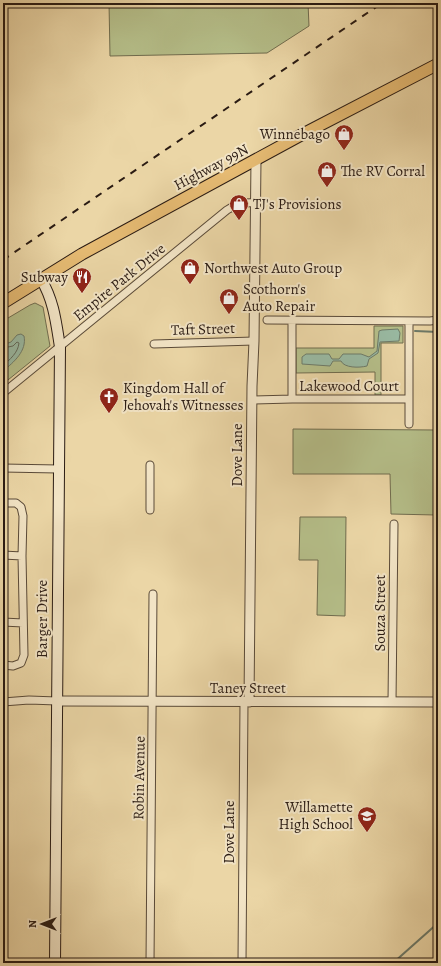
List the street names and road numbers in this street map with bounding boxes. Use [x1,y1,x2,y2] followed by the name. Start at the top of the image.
[170,139,252,195] street label: Highway 99N
[69,238,169,325] street label: Empire Park Drive
[171,318,235,340] street label: Taft Street
[299,376,399,396] street label: Lakewood Court
[227,423,247,487] street label: Dove Lane
[370,574,390,651] street label: Souza Street
[32,580,52,658] street label: Barger Drive
[210,678,286,698] street label: Taney Street
[128,736,150,820] street label: Robin Avenue
[219,800,239,864] street label: Dove Lane

